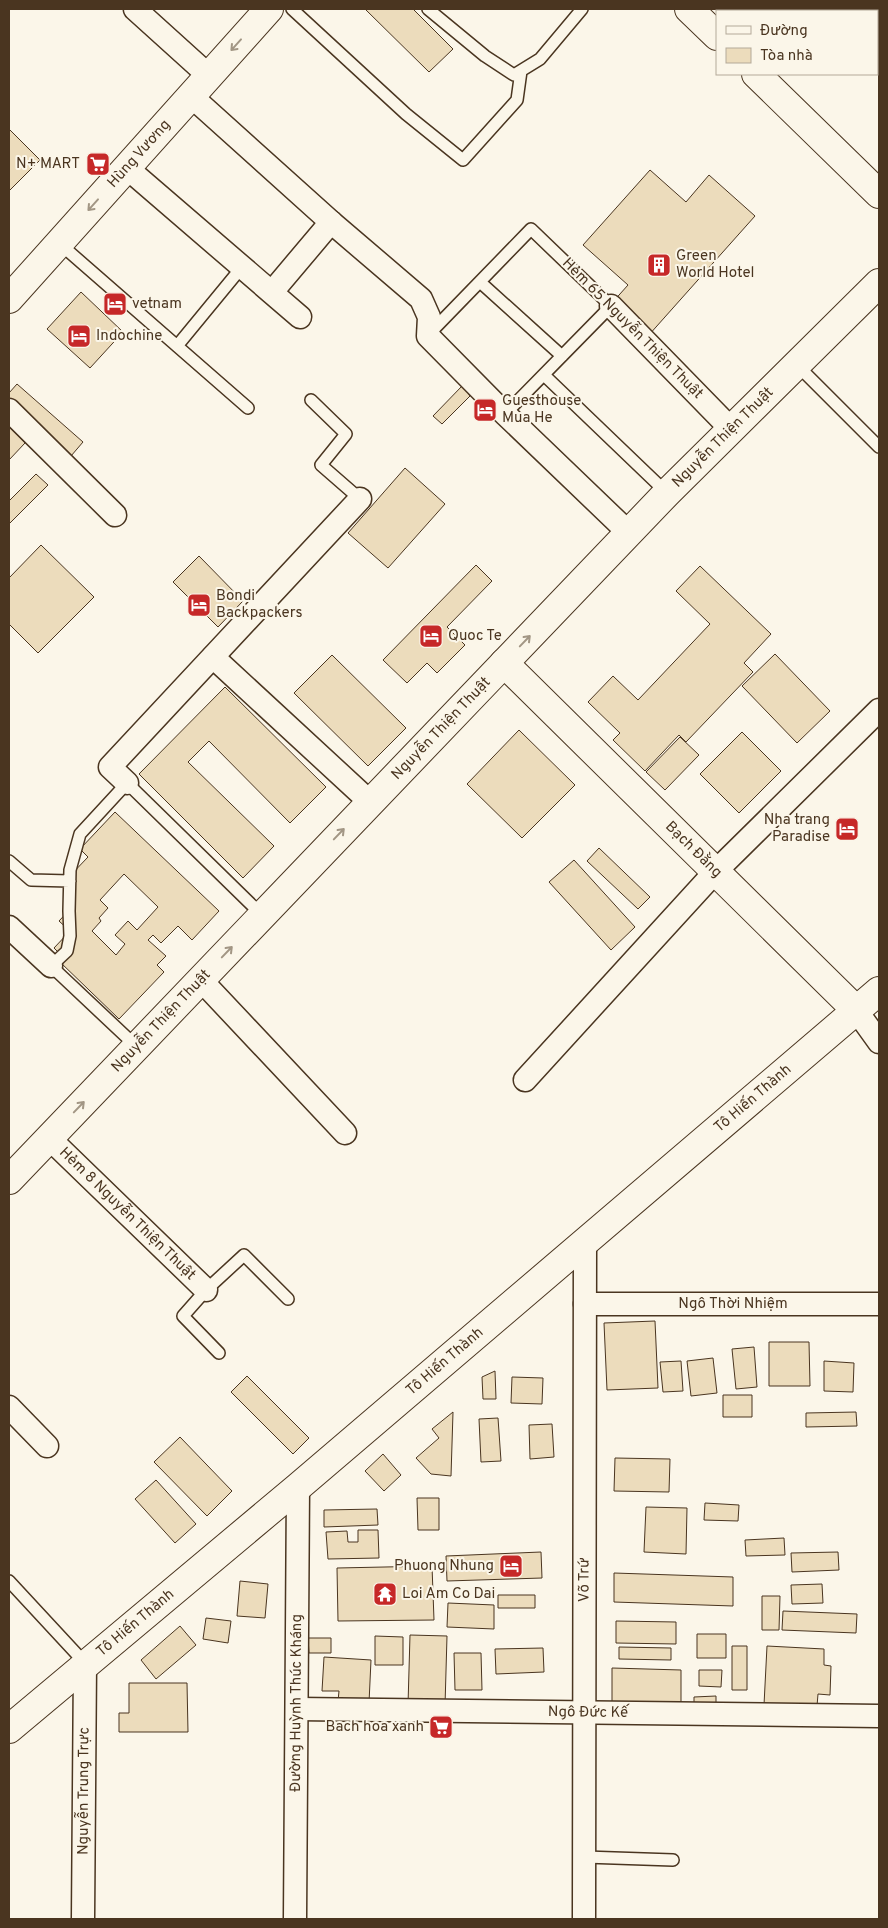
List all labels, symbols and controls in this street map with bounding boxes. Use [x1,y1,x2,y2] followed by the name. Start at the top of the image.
[716,10,878,75] legend
[760,22,808,41] text: Đường
[230,38,242,51] one-way arrow
[760,47,813,66] text: Tòa nhà
[104,116,175,192] street label: Hùng Vương
[85,151,111,177] supermarket icon: N+ MART
[16,155,80,174] place label: N+ MART
[87,199,99,212] one-way arrow
[676,247,755,283] place label: Green World Hotel
[646,252,672,278] building icon: Green World Hotel
[557,253,708,404] street label: Hẻm 65 Nguyễn Thiện Thuật
[102,291,128,317] hotel icon: vetnam
[132,295,182,314] place label: vetnam
[66,323,92,349] hotel icon: Indochine
[96,327,162,346] place label: Indochine
[668,383,778,492] street label: Nguyễn Thiện Thuật
[502,392,581,428] place label: Guesthouse Mua He
[472,397,498,423] hotel icon: Guesthouse Mua He
[216,587,302,623] place label: Bondi Backpackers
[186,592,212,618] hotel icon: Bondi Backpackers
[418,623,444,649] hotel icon: Quoc Te
[448,627,502,646] place label: Quoc Te
[519,635,531,648] one-way arrow
[388,673,495,784] street label: Nguyễn Thiện Thuật
[764,811,830,847] place label: Nha trang Paradise
[834,816,860,842] hotel icon: Nha trang Paradise
[661,817,726,882] street label: Bạch Đằng
[333,828,345,841] one-way arrow
[221,945,233,958] one-way arrow
[107,966,215,1077] street label: Nguyễn Thiện Thuật
[710,1060,795,1137] street label: Tô Hiến Thành
[73,1101,85,1114] one-way arrow
[55,1143,200,1284] street label: Hẻm 8 Nguyễn Thiện Thuật
[678,1295,788,1314] street label: Ngô Thời Nhiệm
[402,1323,487,1400] street label: Tô Hiến Thành
[498,1553,524,1579] hotel icon: Phuong Nhung
[394,1557,494,1576] place label: Phuong Nhung
[575,1557,594,1602] street label: Võ Trứ
[372,1581,398,1607] temple icon: Loi Am Co Dai
[93,1585,178,1661] street label: Tô Hiến Thành
[402,1585,495,1604] place label: Loi Am Co Dai
[286,1614,307,1792] street label: Đường Huỳnh Thúc Kháng
[548,1702,630,1723] street label: Ngô Đức Kế
[428,1714,454,1740] supermarket icon: Bach hoa xanh
[325,1718,424,1737] place label: Bach hoa xanh
[72,1727,94,1855] street label: Nguyễn Trung Trực

